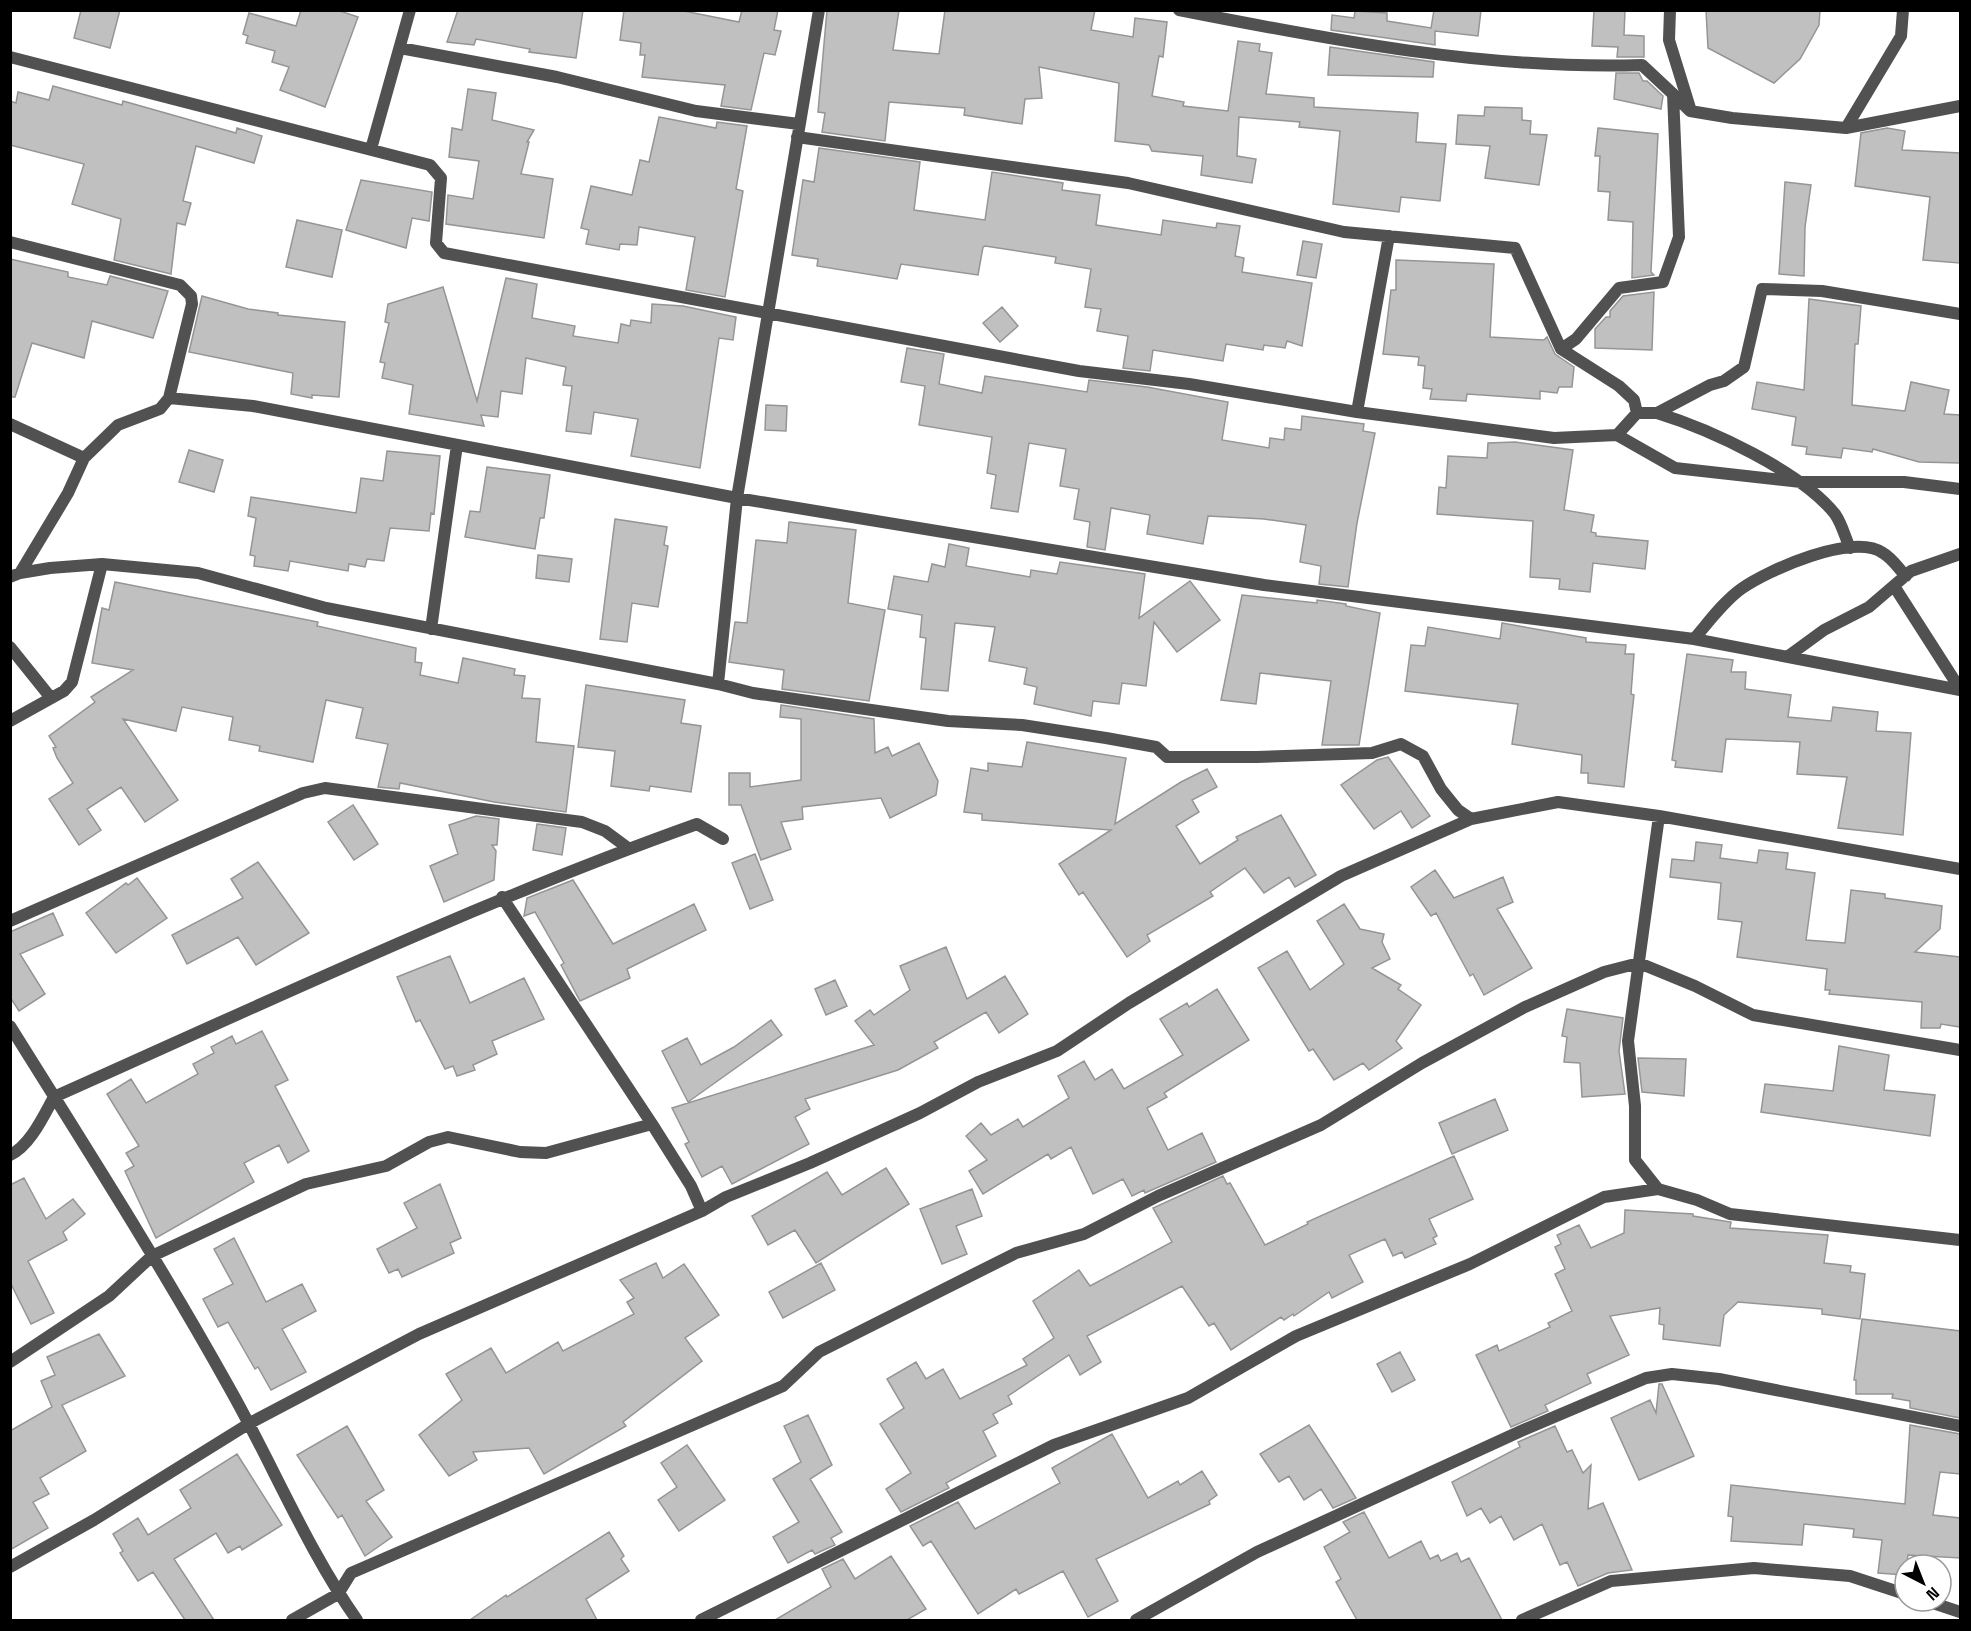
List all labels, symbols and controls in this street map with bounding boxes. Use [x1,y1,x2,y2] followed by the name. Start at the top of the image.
[1893,1553,1953,1613] north arrow
[1922,1582,1944,1605] text: N

